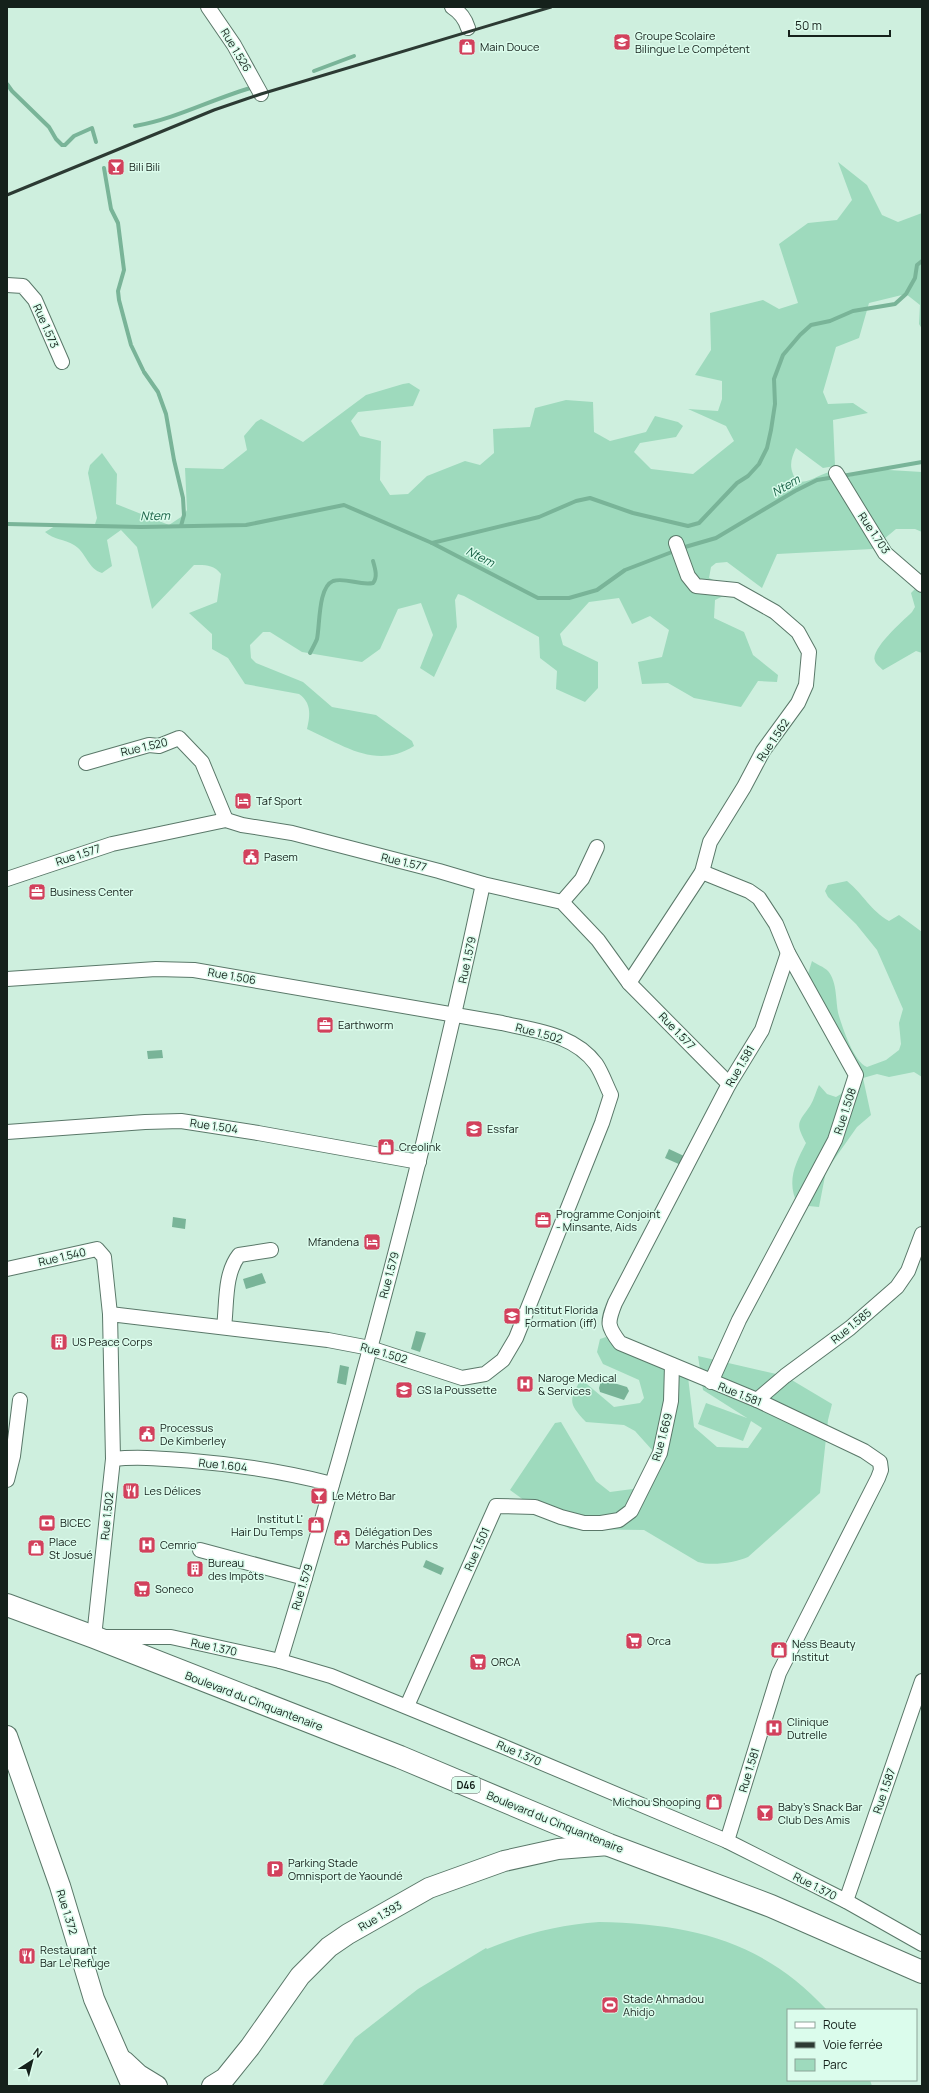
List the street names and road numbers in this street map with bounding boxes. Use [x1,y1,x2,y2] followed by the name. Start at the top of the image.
[218,25,255,74] street label: Rue 1.526
[30,301,63,350] street label: Rue 1.573
[855,509,894,556] street label: Rue 1.703
[753,716,792,764] street label: Rue 1.562
[119,734,169,759] street label: Rue 1.520
[53,840,102,869] street label: Rue 1.577
[380,849,428,874] street label: Rue 1.577
[454,935,479,985] street label: Rue 1.579
[207,964,257,987] street label: Rue 1.506
[656,1009,699,1053] street label: Rue 1.577
[514,1019,564,1046] street label: Rue 1.502
[722,1042,758,1089] street label: Rue 1.581
[830,1086,859,1136] street label: Rue 1.508
[189,1115,239,1136] street label: Rue 1.504
[37,1244,87,1269] street label: Rue 1.540
[375,1250,402,1300] street label: Rue 1.579
[827,1305,874,1346] street label: Rue 1.585
[359,1339,409,1366] street label: Rue 1.502
[716,1378,764,1409] street label: Rue 1.581
[648,1411,675,1463] street label: Rue 1.669
[198,1454,248,1475] street label: Rue 1.604
[97,1491,116,1541] street label: Rue 1.502
[460,1525,493,1573] street label: Rue 1.501
[287,1562,316,1612] street label: Rue 1.579
[190,1634,239,1659] street label: Rue 1.370
[183,1667,326,1734] street label: Boulevard du Cinquantenaire
[495,1736,544,1769] street label: Rue 1.370
[735,1746,762,1794] street label: Rue 1.581
[869,1766,898,1815] street label: Rue 1.587
[452,1777,480,1793] road number: D46
[485,1787,626,1856] street label: Boulevard du Cinquantenaire
[791,1868,840,1903] street label: Rue 1.370
[53,1887,81,1936] street label: Rue 1.372
[355,1897,404,1934] street label: Rue 1.393

